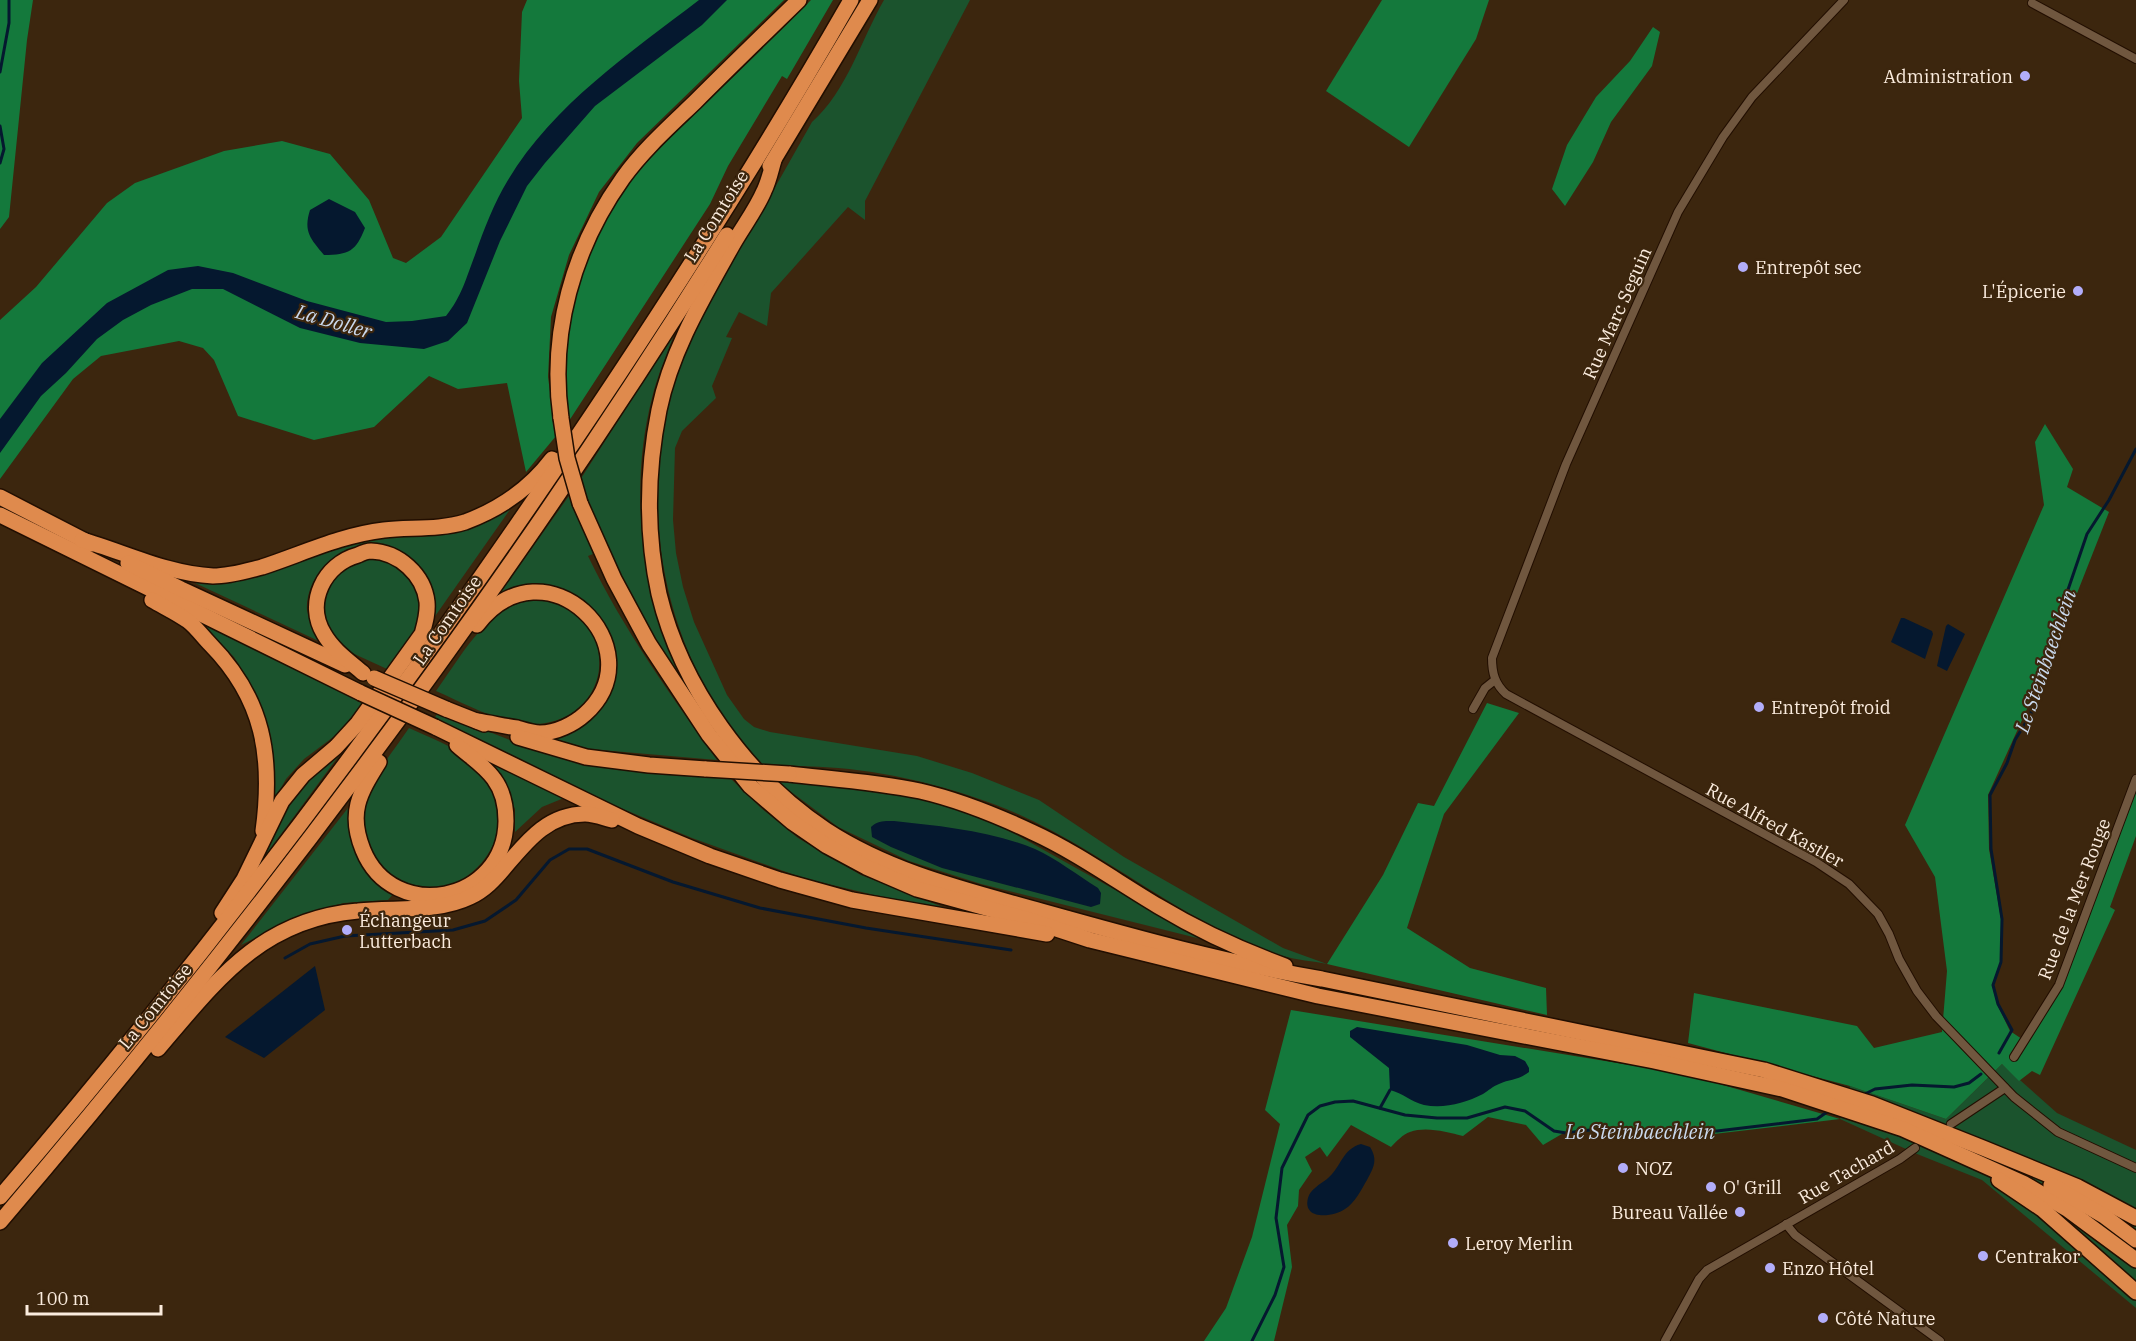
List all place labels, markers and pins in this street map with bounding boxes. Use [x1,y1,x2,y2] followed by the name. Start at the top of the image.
[1883,65,2013,88] place label: Administration
[2018,69,2032,83] marker: Administration
[1755,256,1862,279] place label: Entrepôt sec
[1736,260,1750,274] marker: Entrepôt sec
[1982,280,2066,303] place label: L'Épicerie
[2071,284,2085,298] marker: L'Épicerie
[1771,696,1891,719] place label: Entrepôt froid
[1752,700,1766,714] marker: Entrepôt froid
[359,909,452,953] place label: Échangeur Lutterbach
[340,923,354,937] marker: Échangeur Lutterbach
[1635,1157,1673,1180] place label: NOZ
[1616,1161,1630,1175] marker: NOZ
[1723,1176,1782,1199] place label: O' Grill
[1704,1180,1718,1194] marker: O' Grill
[1611,1201,1728,1224] place label: Bureau Vallée
[1733,1205,1747,1219] marker: Bureau Vallée
[1465,1232,1573,1255] place label: Leroy Merlin
[1446,1236,1460,1250] marker: Leroy Merlin
[1995,1245,2080,1268] place label: Centrakor
[1976,1249,1990,1263] marker: Centrakor
[1782,1257,1874,1280] place label: Enzo Hôtel
[1763,1261,1777,1275] marker: Enzo Hôtel
[1835,1307,1936,1330] place label: Côté Nature
[1816,1311,1830,1325] marker: Côté Nature

